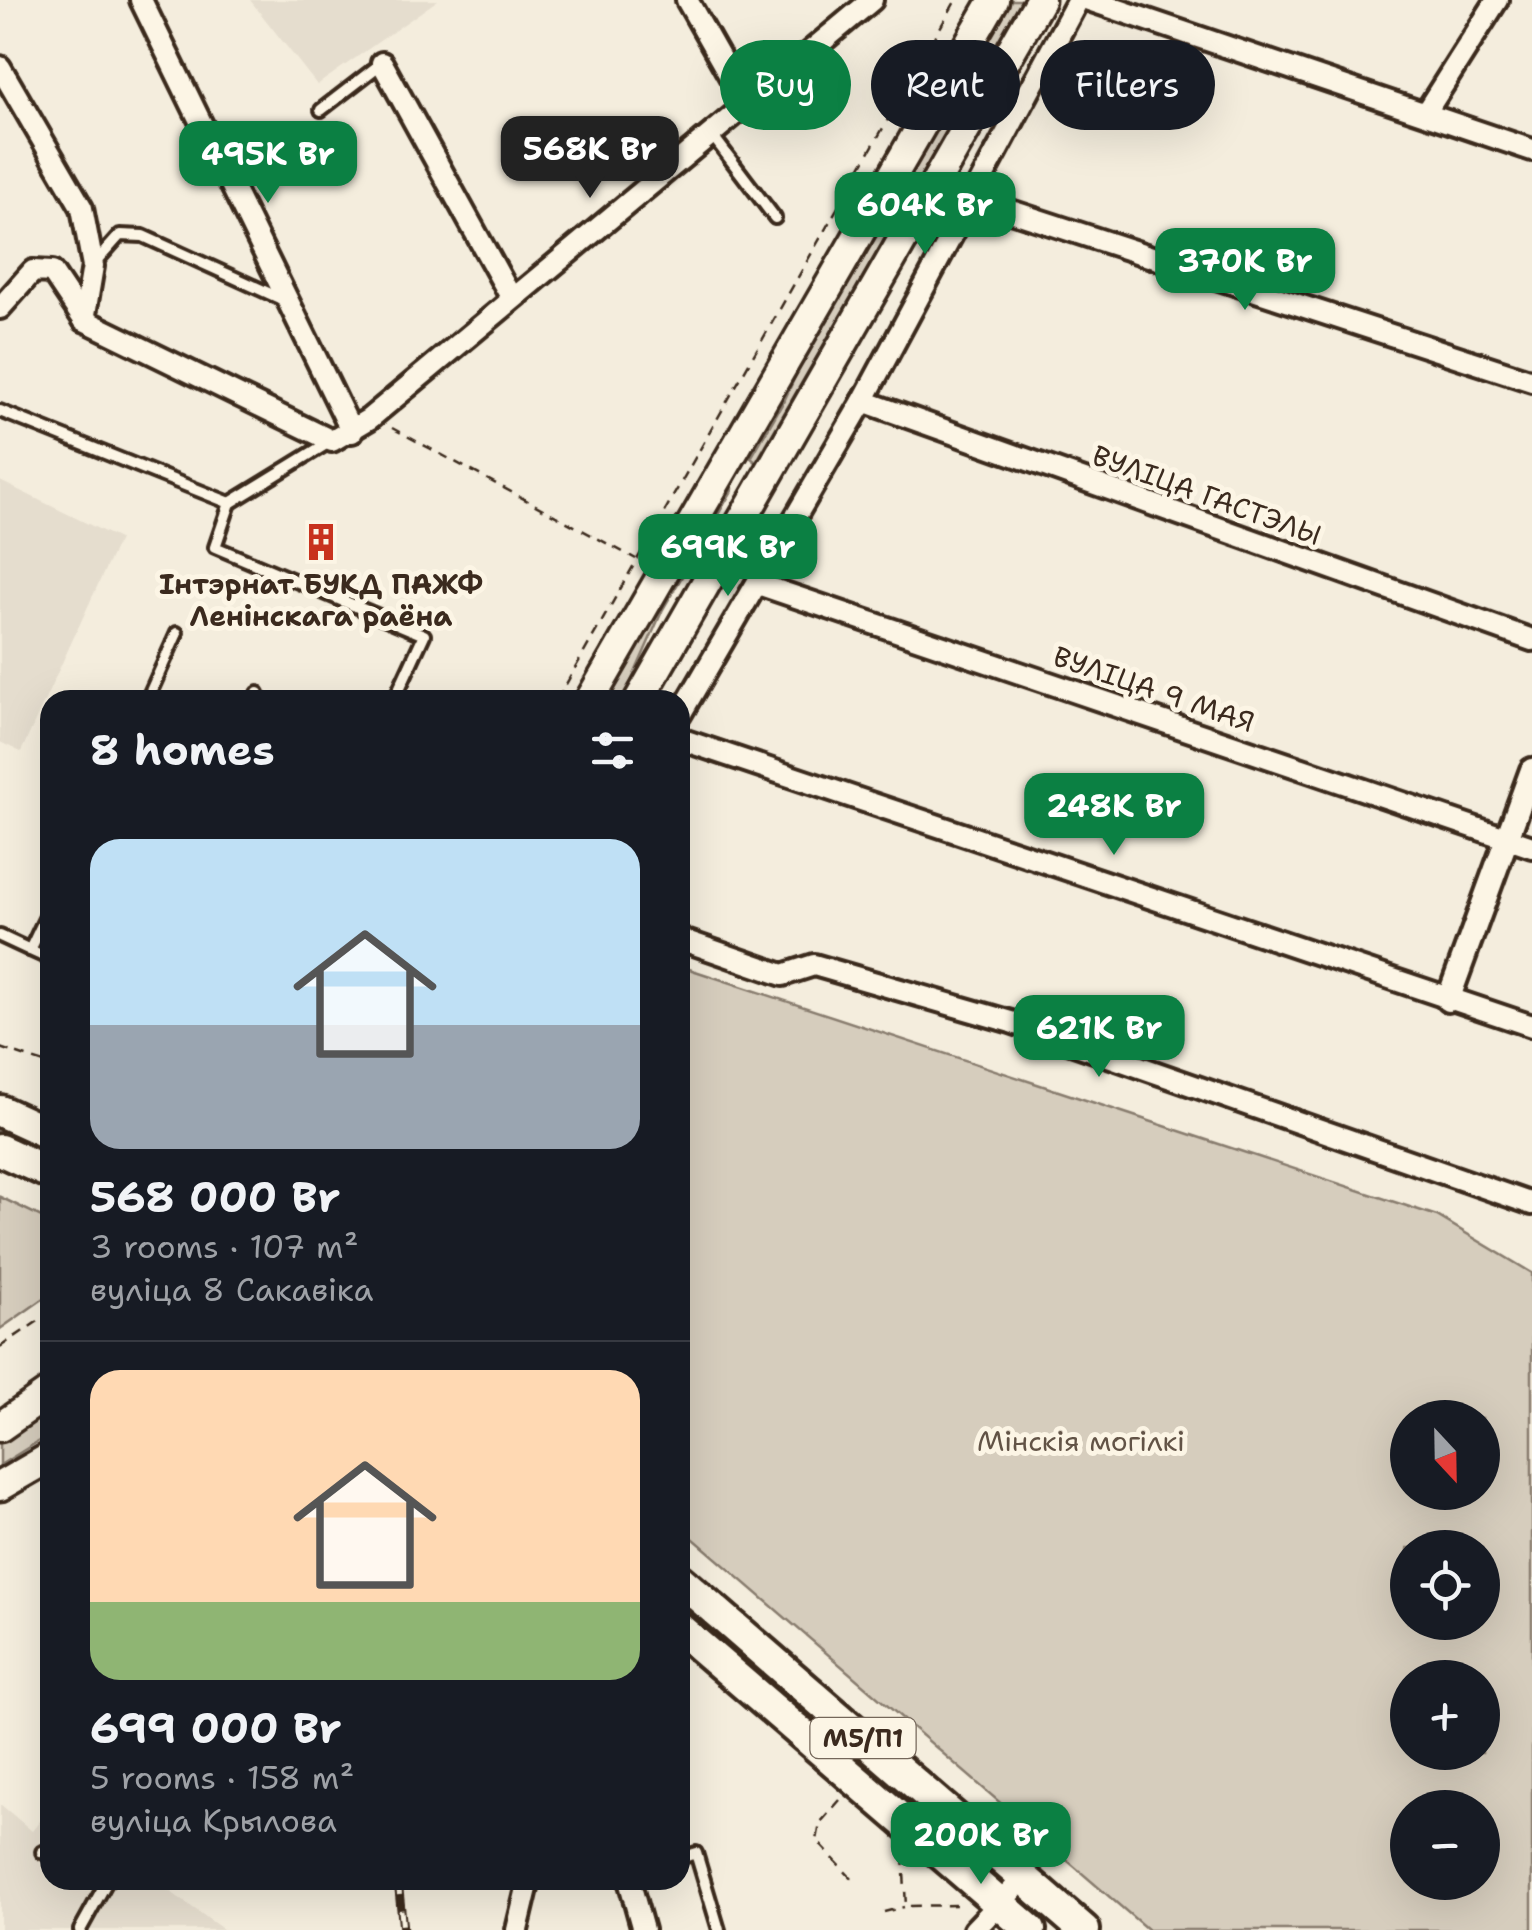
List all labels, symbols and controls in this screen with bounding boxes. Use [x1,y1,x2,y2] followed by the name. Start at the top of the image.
[720,40,851,130] chip: Buy
[871,40,1020,130] chip: Rent
[1040,40,1215,130] chip: Filters
[498,116,682,201] pin: 568K Br
[176,121,360,206] pin: 495K Br
[523,127,657,170] text: 568K Br
[201,132,335,175] text: 495K Br
[833,172,1017,257] pin: 604K Br
[857,183,993,226] text: 604K Br
[1153,228,1337,313] pin: 370K Br
[1177,239,1313,282] text: 370K Br
[1087,436,1327,554] street label: ВУЛІЦА ГАСТЭЛЫ
[636,514,820,599] pin: 699K Br
[300,521,342,563] building icon: Інтэрнат БУКД ПАЖФ Ленінскага раёна
[660,525,796,568] text: 699K Br
[159,565,483,635] place label: Інтэрнат БУКД ПАЖФ Ленінскага раёна
[1048,637,1260,741] street label: ВУЛІЦА 9 МАЯ
[90,722,275,778] text: 8 homes
[585,723,640,778] icon: filters
[1022,773,1206,858] pin: 248K Br
[1046,784,1182,827] text: 248K Br
[275,904,455,1084] icon: home
[1007,995,1191,1080] pin: 621K Br
[1036,1006,1162,1049] text: 621K Br
[90,1169,340,1225] text: 568 000 Br
[90,1225,358,1268] text: 3 rooms · 107 m²
[90,1268,373,1311] text: вуліца 8 Сакавіка
[1390,1400,1500,1510] north arrow
[1390,1400,1500,1900] map controls
[977,1422,1185,1460] park label: Мінскія могілкі
[275,1435,455,1615] icon: home
[1390,1530,1500,1640] button: locate
[1390,1660,1500,1770] button: +
[90,1700,342,1756] text: 699 000 Br
[810,1718,916,1758] road number: М5/П1
[90,1756,354,1799] text: 5 rooms · 158 m²
[1390,1790,1500,1900] button: −
[90,1799,337,1842] text: вуліца Крылова
[889,1802,1073,1887] pin: 200K Br
[913,1813,1049,1856] text: 200K Br

